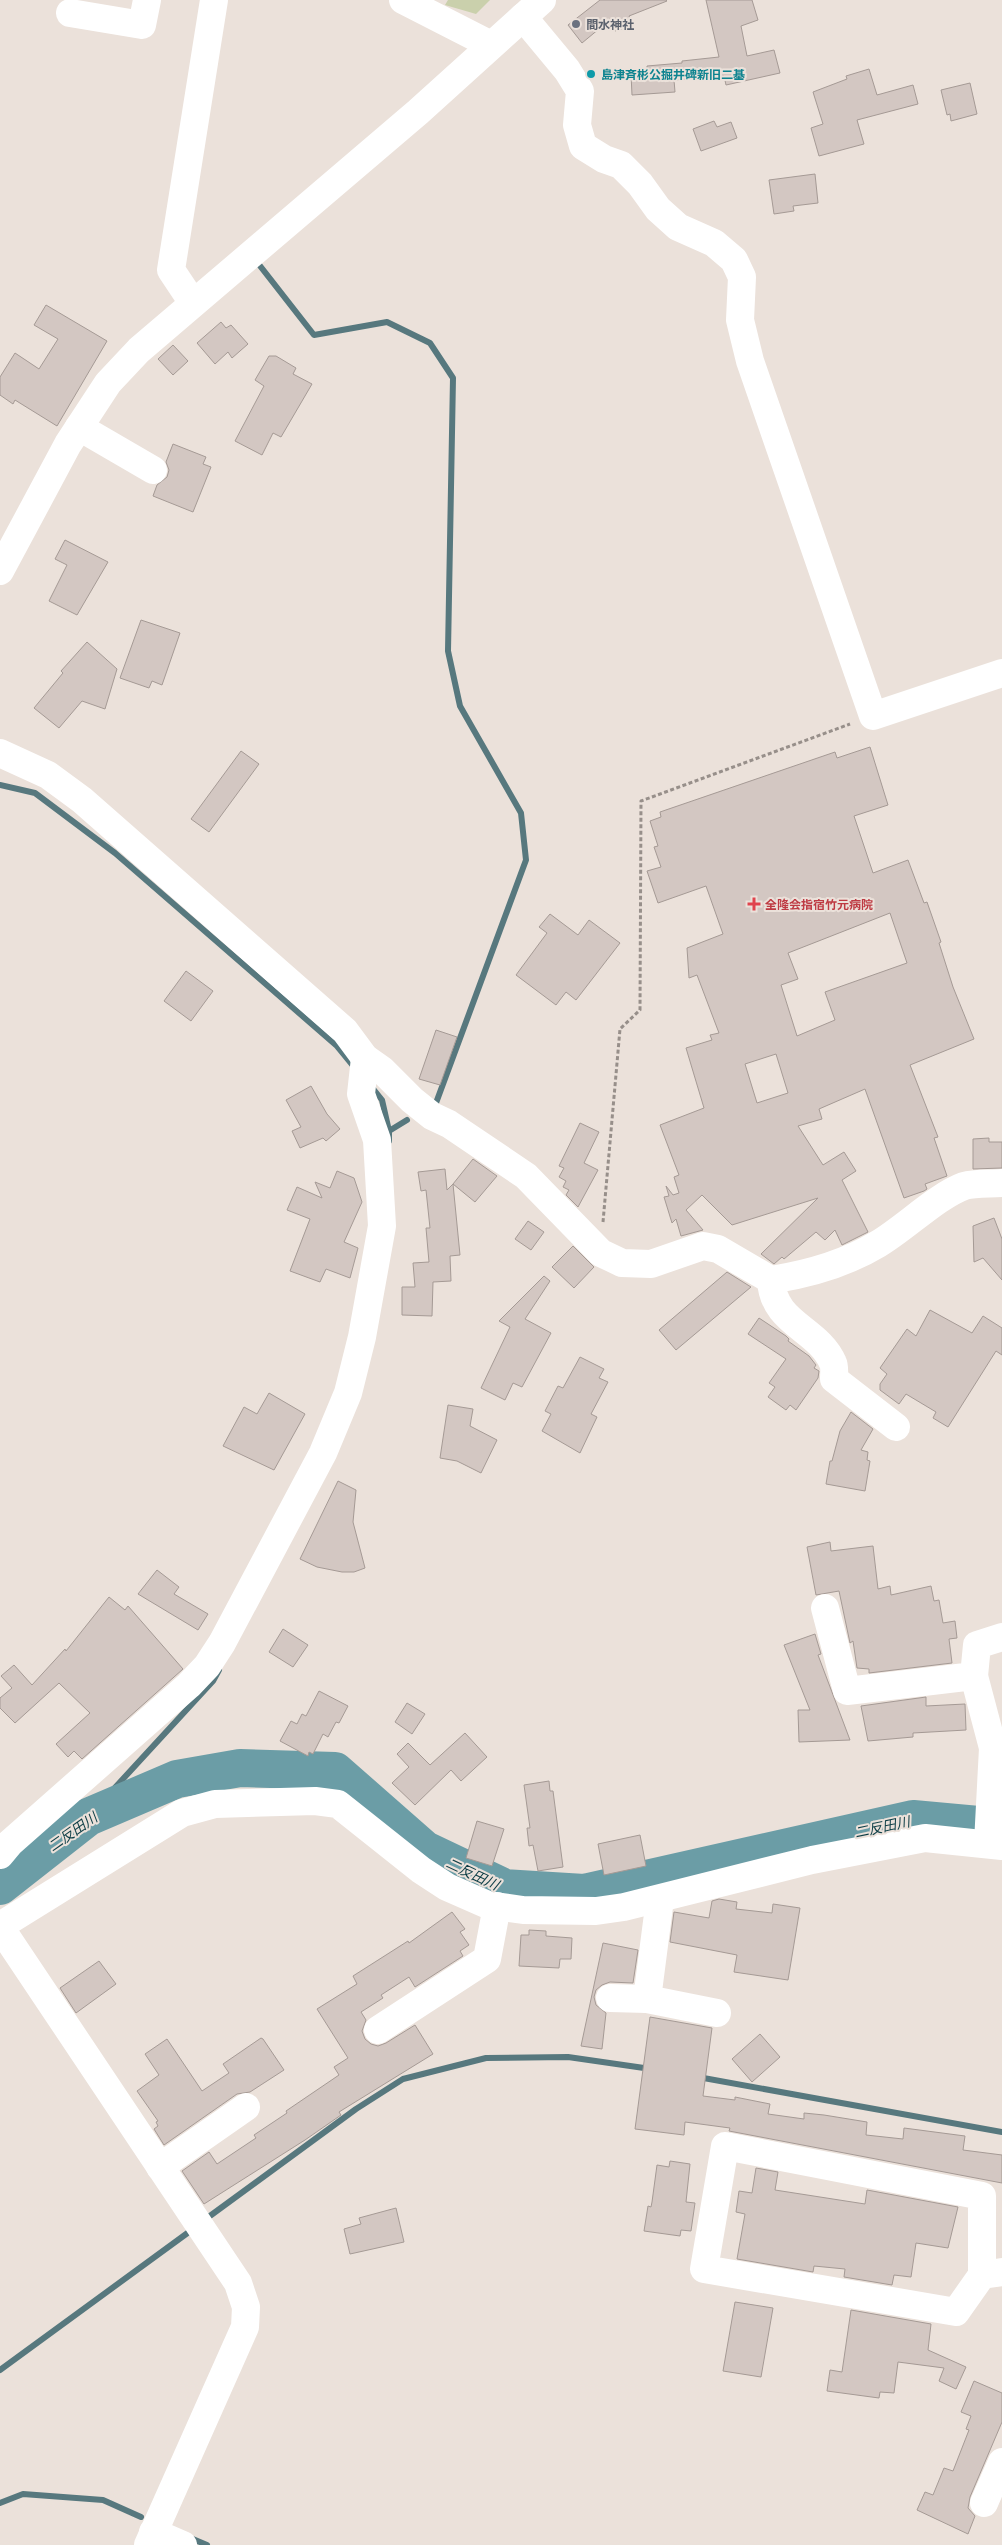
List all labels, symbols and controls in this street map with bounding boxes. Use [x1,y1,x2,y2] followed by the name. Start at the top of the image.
[586,15,634,33] place label: 間水神社
[570,18,582,30] marker: 間水神社
[601,65,745,83] place label: 島津斉彬公掘井碑新旧二基
[585,68,597,80] marker: 島津斉彬公掘井碑新旧二基
[765,895,873,913] place label: 全隆会指宿竹元病院
[747,897,761,911] marker: 全隆会指宿竹元病院
[43,1806,102,1855] water label: 二反田川
[853,1810,913,1842] water label: 二反田川
[443,1852,504,1895] water label: 二反田川

